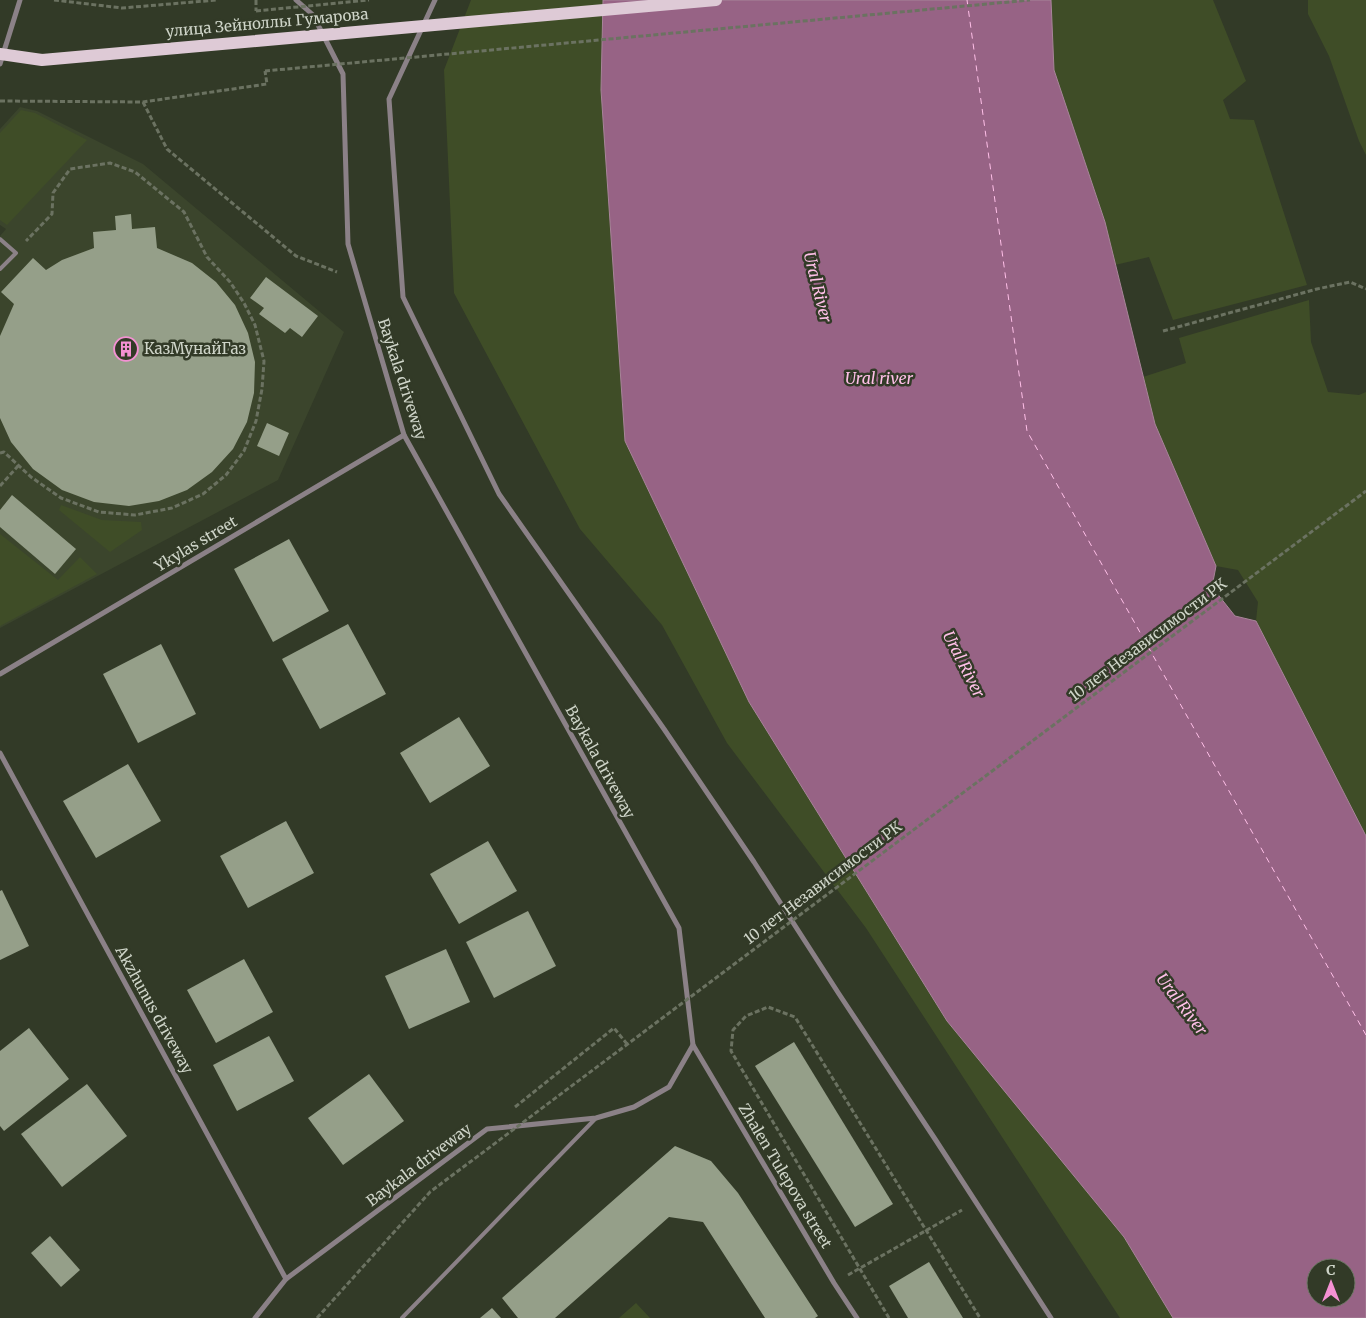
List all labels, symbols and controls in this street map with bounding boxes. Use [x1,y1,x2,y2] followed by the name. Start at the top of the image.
[165,4,369,41] street label: улица Зейноллы Гумарова
[800,250,837,325] water label: Ural River
[374,316,431,442] street label: Baykala driveway
[113,336,139,362] building icon: КазМунайГаз
[144,339,246,358] place label: КазМунайГаз
[845,368,914,388] water label: Ural river
[150,511,241,576] street label: Ykylas street
[1065,574,1231,705] street label: 10 лет Независимости РК
[939,627,989,701] water label: Ural River
[561,702,640,822] street label: Baykala driveway
[740,817,906,948] street label: 10 лет Независимости РК
[111,942,198,1077] street label: Akzhunus driveway
[1152,969,1212,1039] water label: Ural River
[735,1100,836,1252] street label: Zhalen Tulepova street
[362,1119,475,1210] street label: Baykala driveway
[1306,1258,1356,1308] north arrow
[1326,1261,1336,1279] text: С

